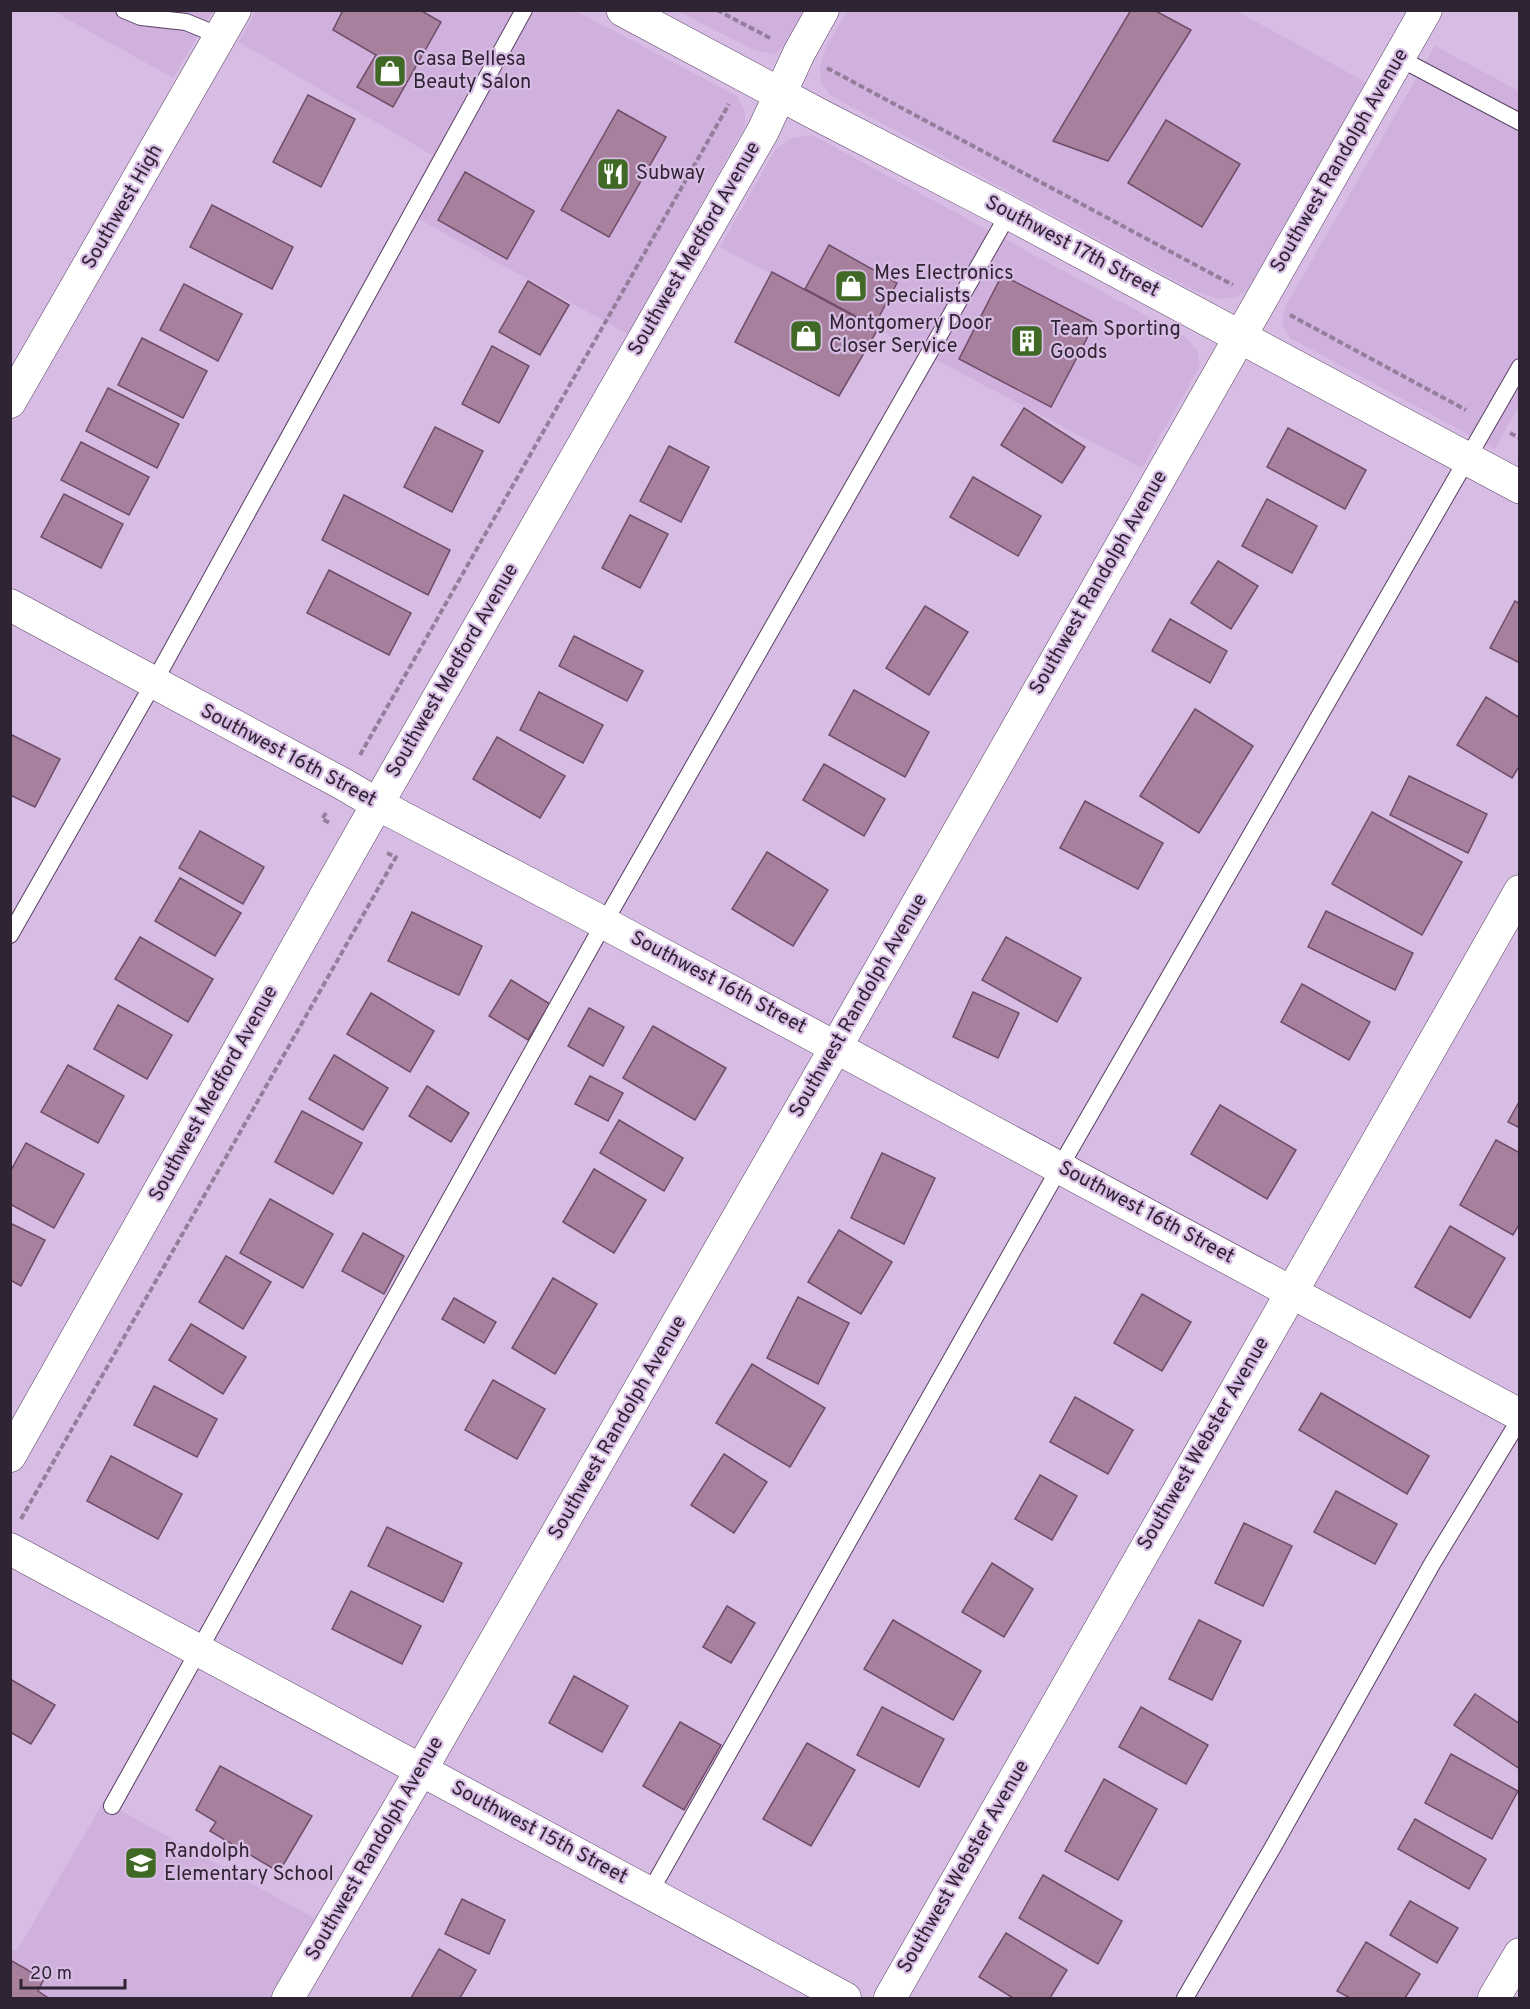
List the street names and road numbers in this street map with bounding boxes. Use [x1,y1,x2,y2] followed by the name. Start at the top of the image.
[1265,44,1415,278] street label: Southwest Randolph Avenue
[623,137,767,361] street label: Southwest Medford Avenue
[77,140,169,274] street label: Southwest High
[980,190,1164,304] street label: Southwest 17th Street
[1024,466,1174,700] street label: Southwest Randolph Avenue
[381,559,525,783] street label: Southwest Medford Avenue
[195,699,381,813] street label: Southwest 16th Street
[784,889,934,1123] street label: Southwest Randolph Avenue
[625,926,811,1040] street label: Southwest 16th Street
[144,981,284,1207] street label: Southwest Medford Avenue
[1053,1156,1239,1270] street label: Southwest 16th Street
[543,1311,693,1545] street label: Southwest Randolph Avenue
[1132,1333,1276,1555] street label: Southwest Webster Avenue
[300,1732,450,1966] street label: Southwest Randolph Avenue
[892,1756,1036,1978] street label: Southwest Webster Avenue
[446,1775,632,1891] street label: Southwest 15th Street

